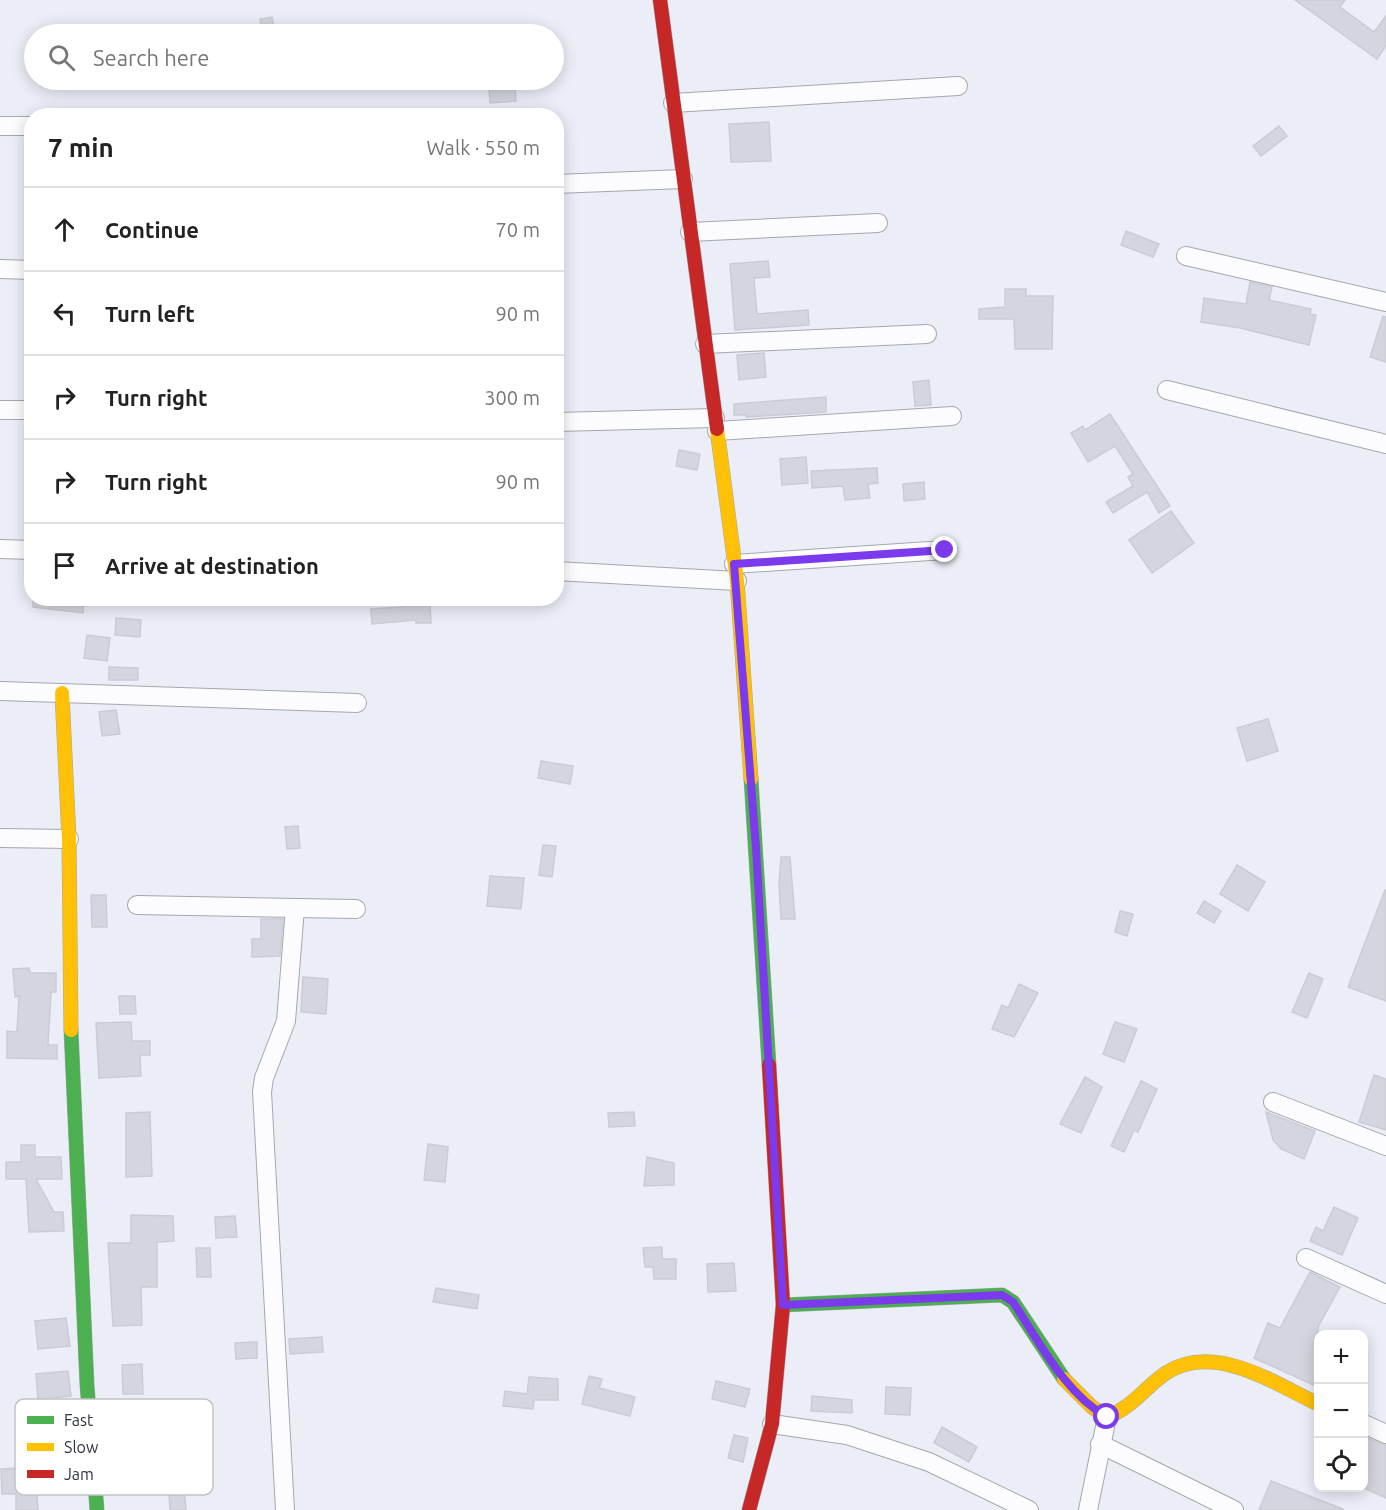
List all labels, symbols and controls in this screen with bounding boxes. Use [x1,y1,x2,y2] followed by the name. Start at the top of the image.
[24,24,564,90] search box
[45,41,78,74] icon: search
[93,45,209,70] text: Search here
[48,133,114,162] text: 7 min
[427,136,540,159] text: Walk · 550 m
[48,213,81,246] icon: ahead
[105,217,199,242] text: Continue
[496,218,540,241] text: 70 m
[48,297,81,330] icon: left
[105,301,195,326] text: Turn left
[496,302,540,325] text: 90 m
[48,381,81,414] icon: right
[105,385,207,410] text: Turn right
[484,386,540,409] text: 300 m
[48,465,81,498] icon: right
[105,469,207,494] text: Turn right
[496,470,540,493] text: 90 m
[931,536,957,562] route end
[48,549,81,582] icon: arrive
[105,553,319,578] text: Arrive at destination
[1314,1330,1368,1492] map controls
[1314,1330,1368,1384] button: +
[1314,1384,1368,1438] button: −
[15,1399,213,1495] legend
[1093,1403,1119,1429] route start
[64,1411,94,1429] text: Fast
[64,1438,99,1456] text: Slow
[1314,1438,1368,1492] button: locate
[64,1465,94,1483] text: Jam

